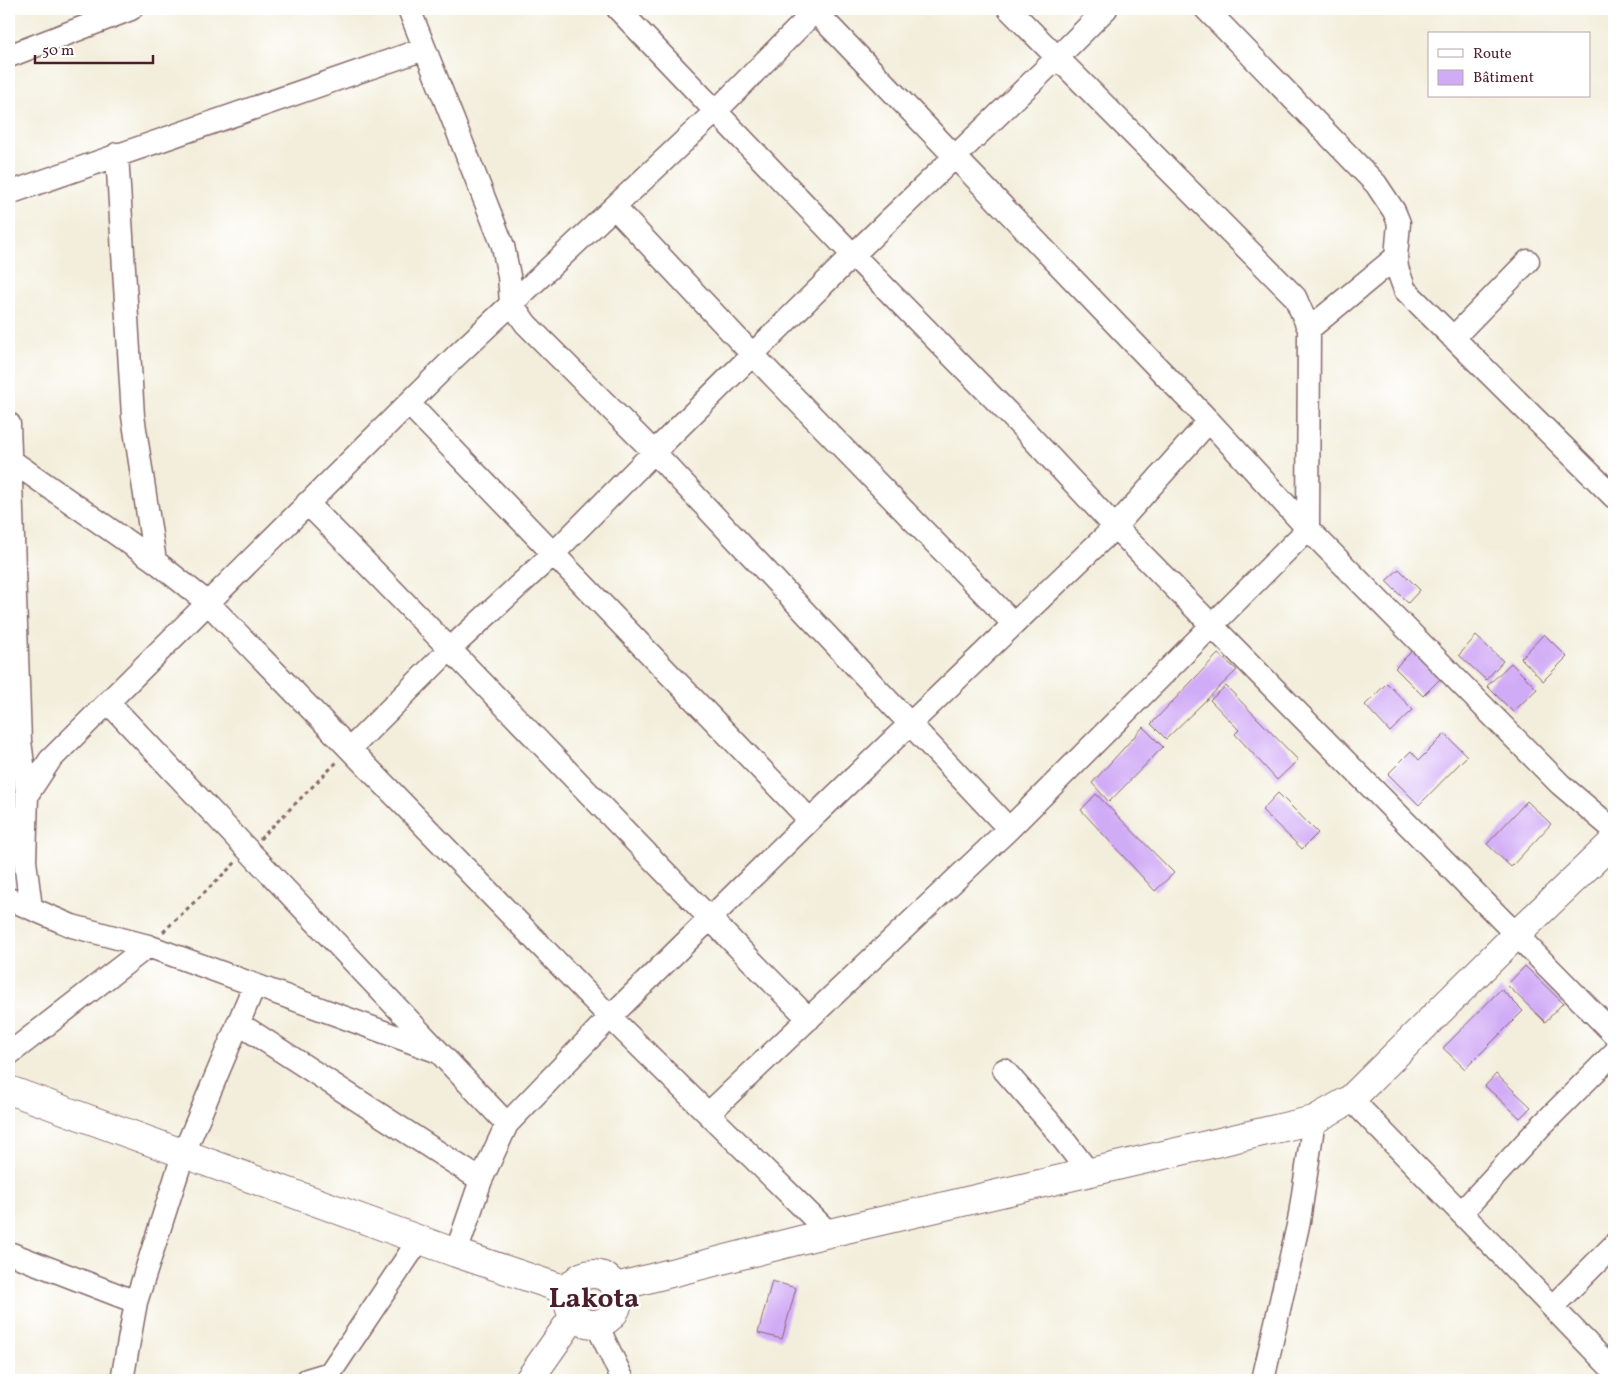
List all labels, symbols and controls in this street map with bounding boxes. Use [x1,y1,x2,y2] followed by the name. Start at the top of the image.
[35,32,152,64] scale bar
[1428,32,1590,98] legend
[42,41,74,62] text: 50 m
[1473,44,1512,65] text: Route
[1473,68,1534,89] text: Bâtiment
[549,1280,639,1319] district label: Lakota

